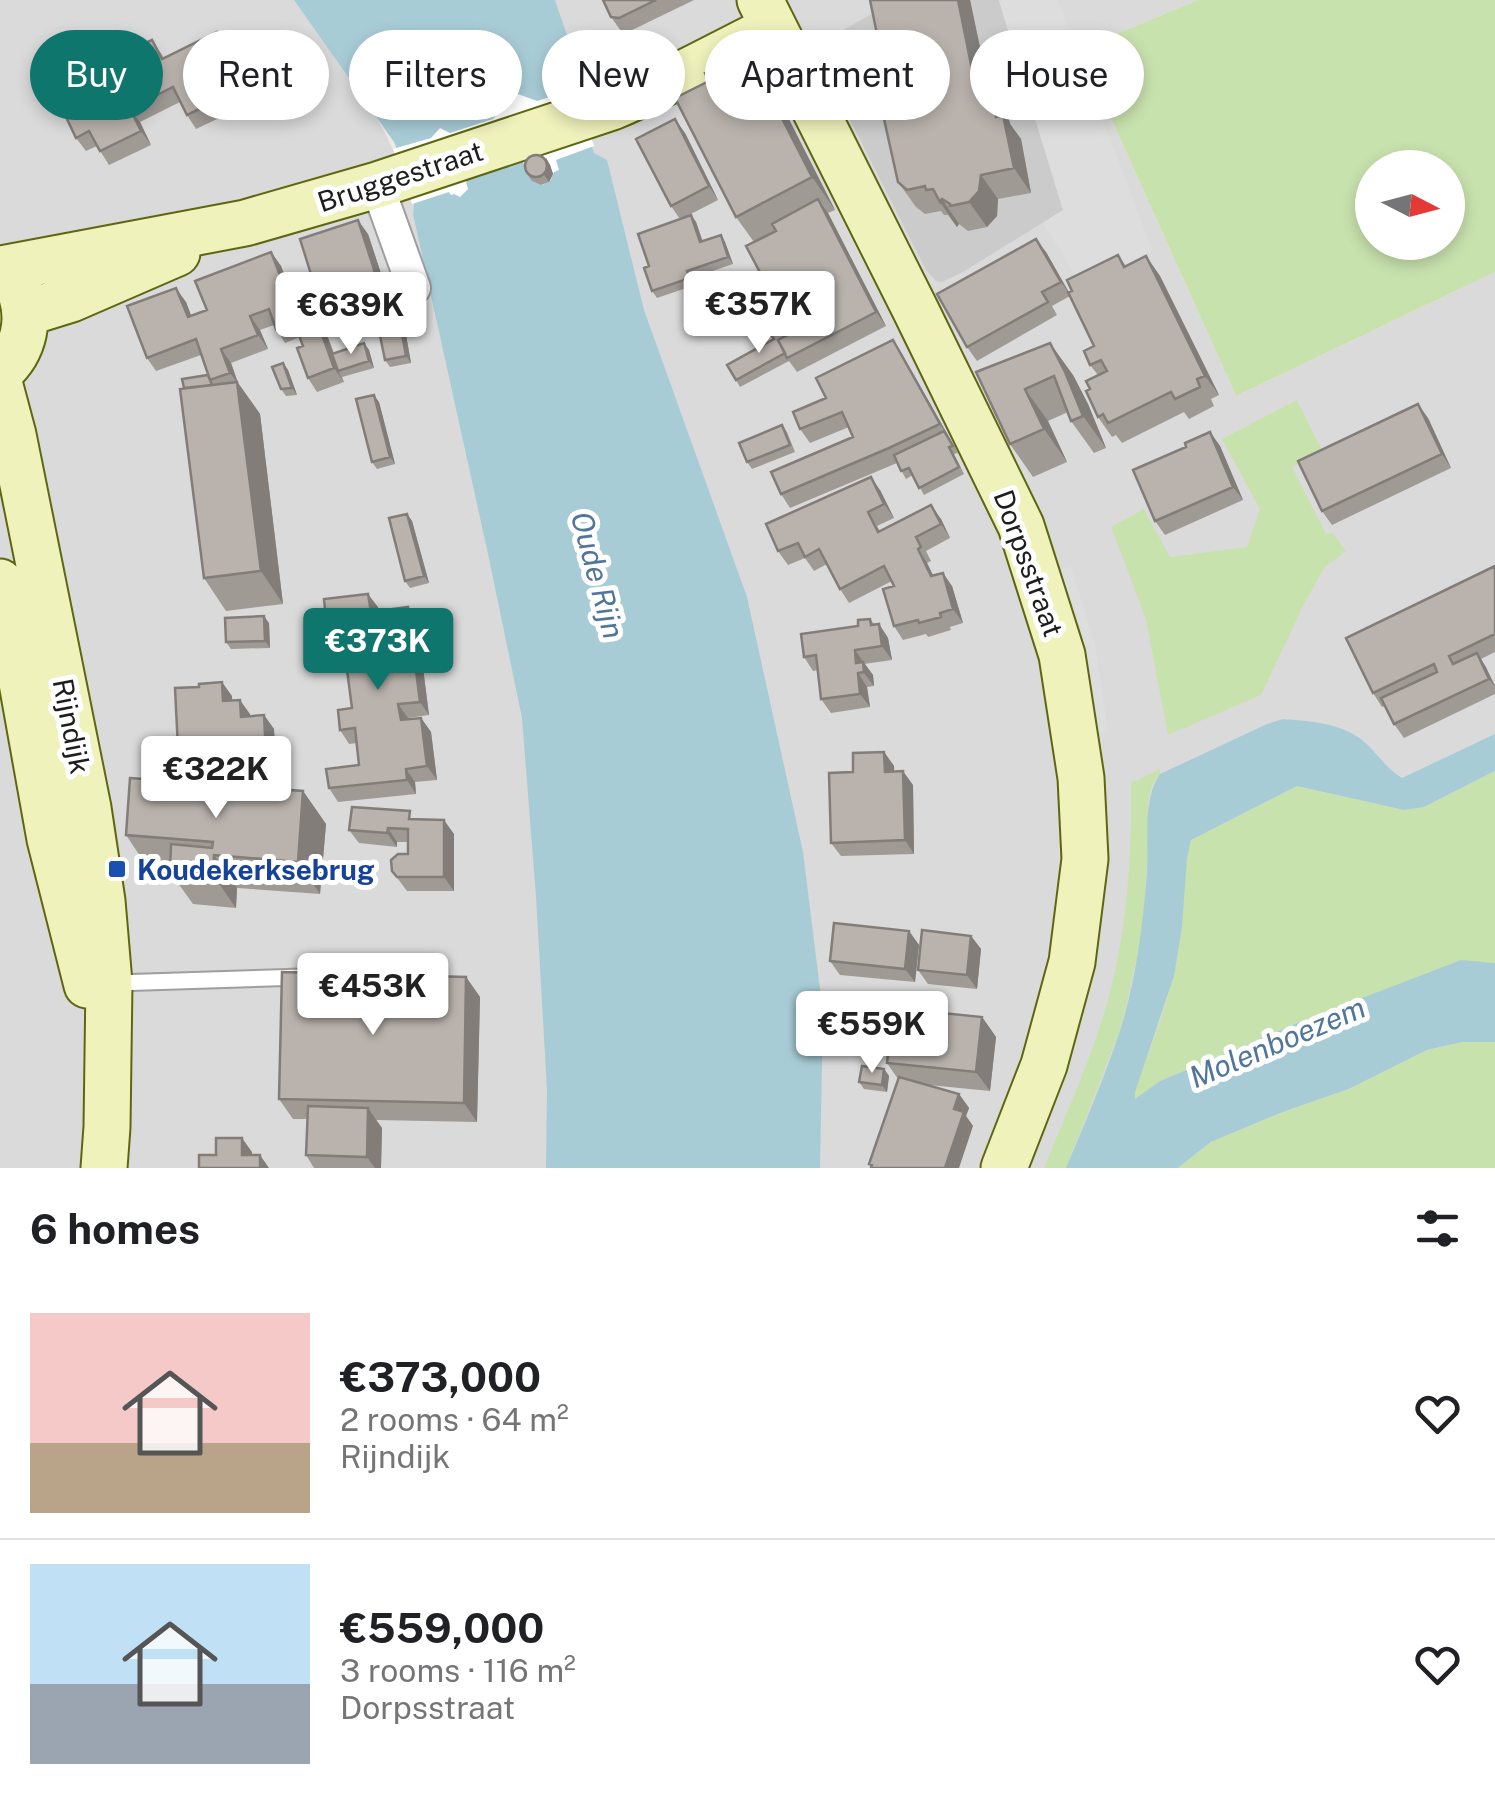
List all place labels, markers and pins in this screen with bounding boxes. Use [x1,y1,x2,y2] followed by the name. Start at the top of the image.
[689,271,829,356] pin: €357K
[281,272,421,357] pin: €639K
[308,608,448,693] pin: €373K
[146,736,286,821] pin: €322K
[137,853,375,886] place label: Koudekerksebrug
[106,858,128,880] marker: Koudekerksebrug
[303,953,443,1038] pin: €453K
[802,991,942,1076] pin: €559K

